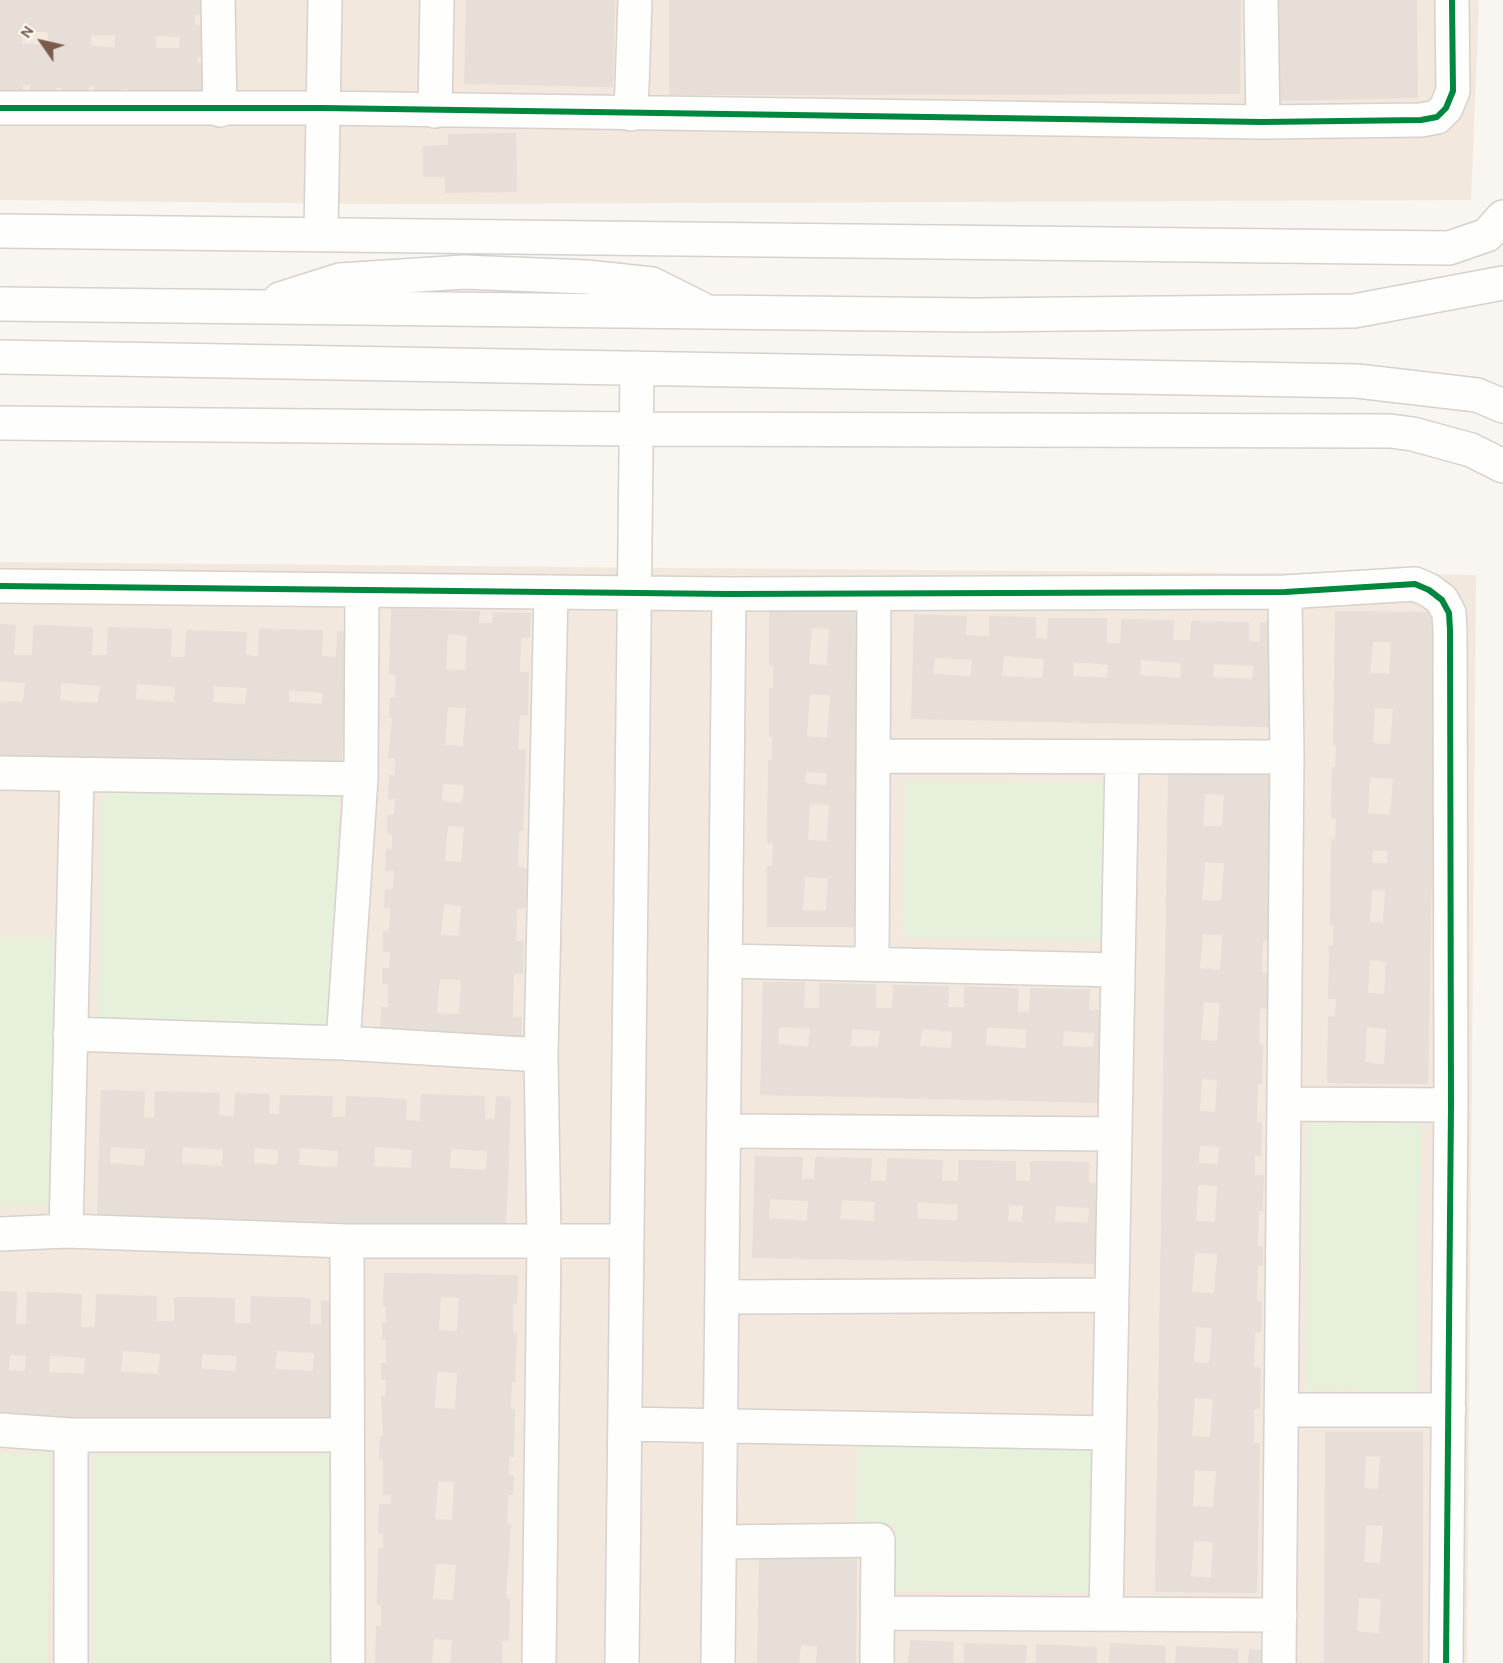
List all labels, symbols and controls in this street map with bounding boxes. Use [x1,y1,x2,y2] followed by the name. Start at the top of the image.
[12,12,72,72] north arrow
[16,22,38,42] text: N

